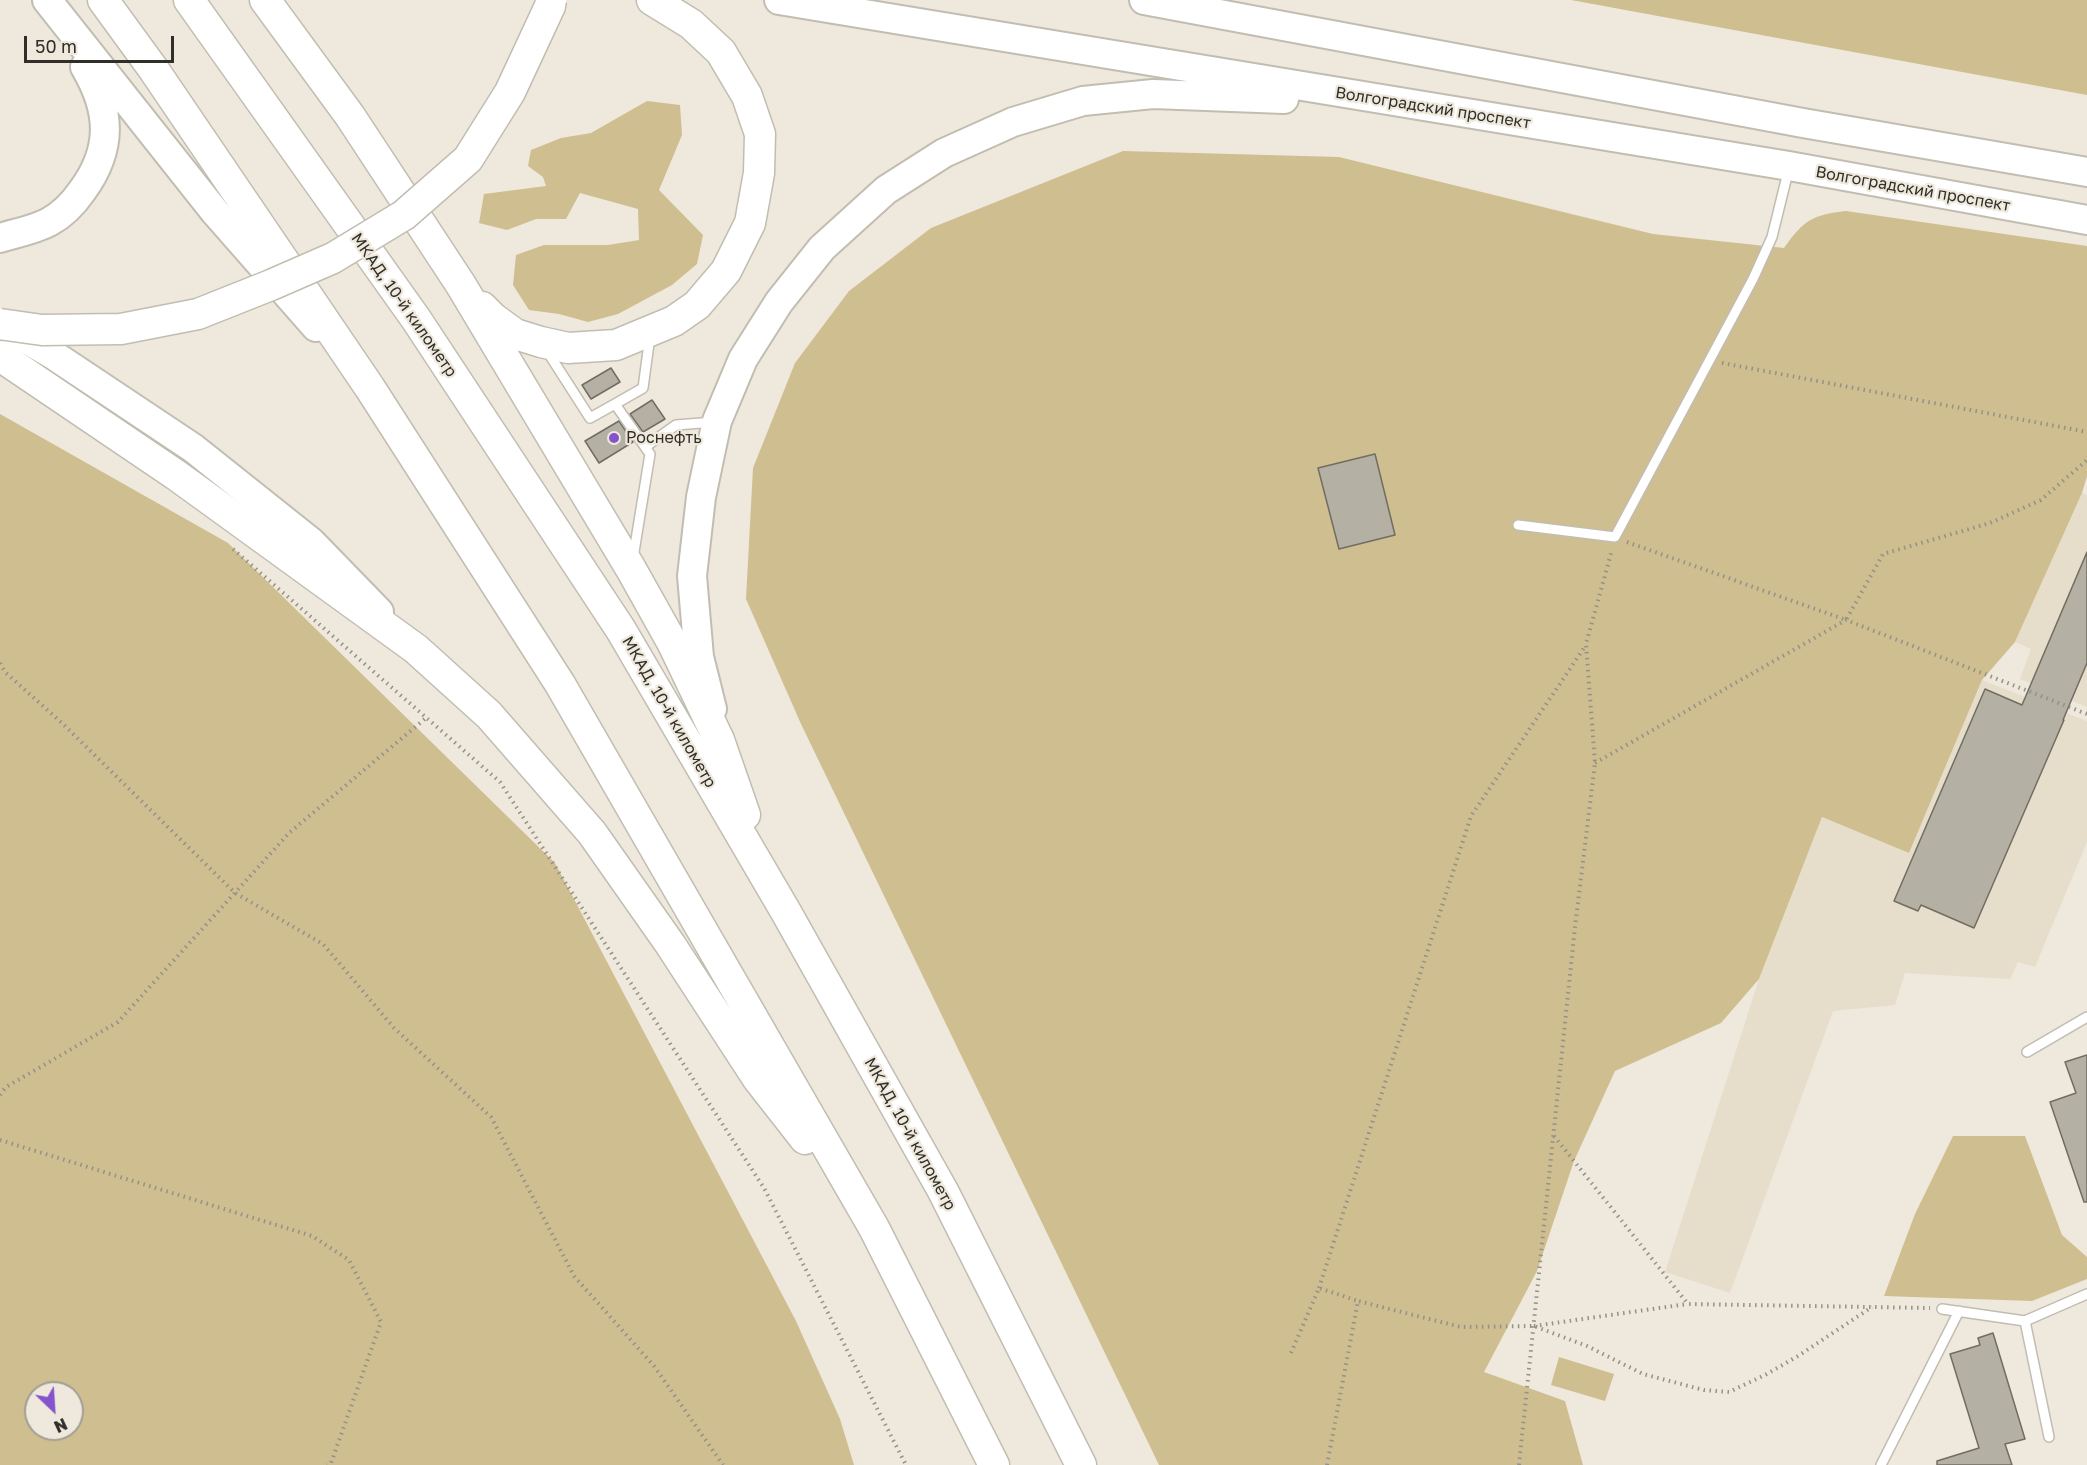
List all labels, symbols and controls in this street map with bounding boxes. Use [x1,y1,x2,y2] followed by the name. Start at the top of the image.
[27,24,177,62] scale bar
[35,35,77,57] text: 50 m
[1334,83,1532,133] street label: Волгоградский проспект
[1814,162,2012,216] street label: Волгоградский проспект
[347,229,461,381] street label: МКАД, 10-й километр
[626,428,702,448] place label: Роснефть
[607,431,621,445] marker: Роснефть
[618,633,720,791] street label: МКАД, 10-й километр
[860,1054,960,1214] street label: МКАД, 10-й километр
[24,1381,84,1441] north arrow
[51,1414,71,1437] text: N

